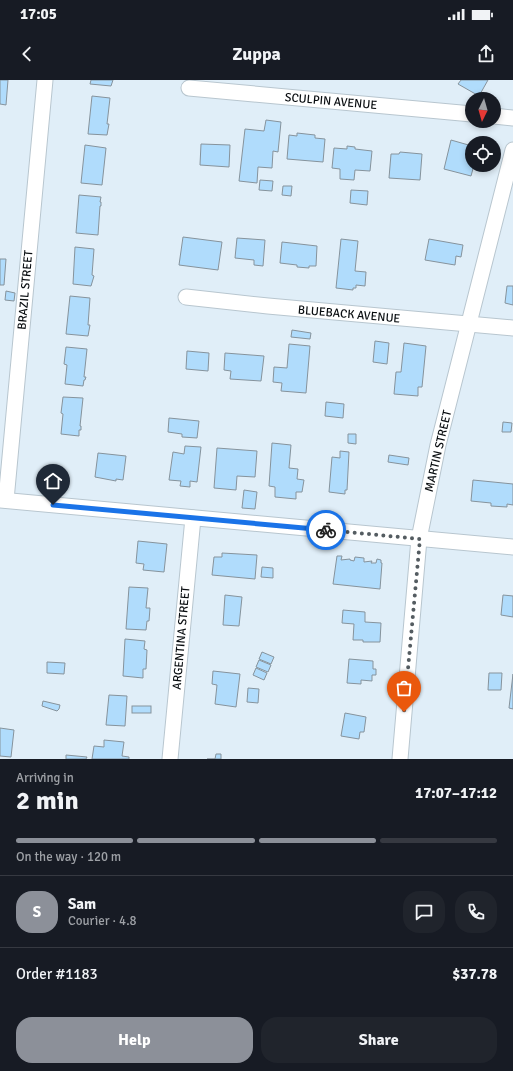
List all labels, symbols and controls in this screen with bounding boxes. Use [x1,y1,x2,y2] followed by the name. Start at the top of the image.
[20,5,57,23] text: 17:05
[16,43,38,65] icon: back
[232,43,281,65] text: Zuppa
[475,43,497,65] icon: share
[284,90,378,113] street label: SCULPIN AVENUE
[465,92,501,128] north arrow
[465,92,501,172] map controls
[465,136,501,172] button: locate
[15,250,36,330] street label: BRAZIL STREET
[297,303,401,326] street label: BLUEBACK AVENUE
[422,409,455,493] street label: MARTIN STREET
[36,464,70,505] pin
[42,470,64,492] icon: home
[306,510,346,550] courier
[315,519,337,541] icon: bike
[170,586,193,690] street label: ARGENTINA STREET
[387,671,421,712] pin
[393,677,415,699] icon: bag
[16,770,74,786] text: Arriving in
[415,784,497,802] text: 17:07–17:12
[16,785,79,817] text: 2 min
[16,849,121,865] text: On the way · 120 m
[403,891,445,933] button: chat
[455,891,497,933] button: phone
[68,895,96,913] text: Sam
[33,903,41,921] text: S
[68,913,137,929] text: Courier · 4.8
[16,965,98,983] text: Order #1183
[452,965,497,983] text: $37.78
[16,1017,253,1063] button: Help
[261,1017,497,1063] button: Share

